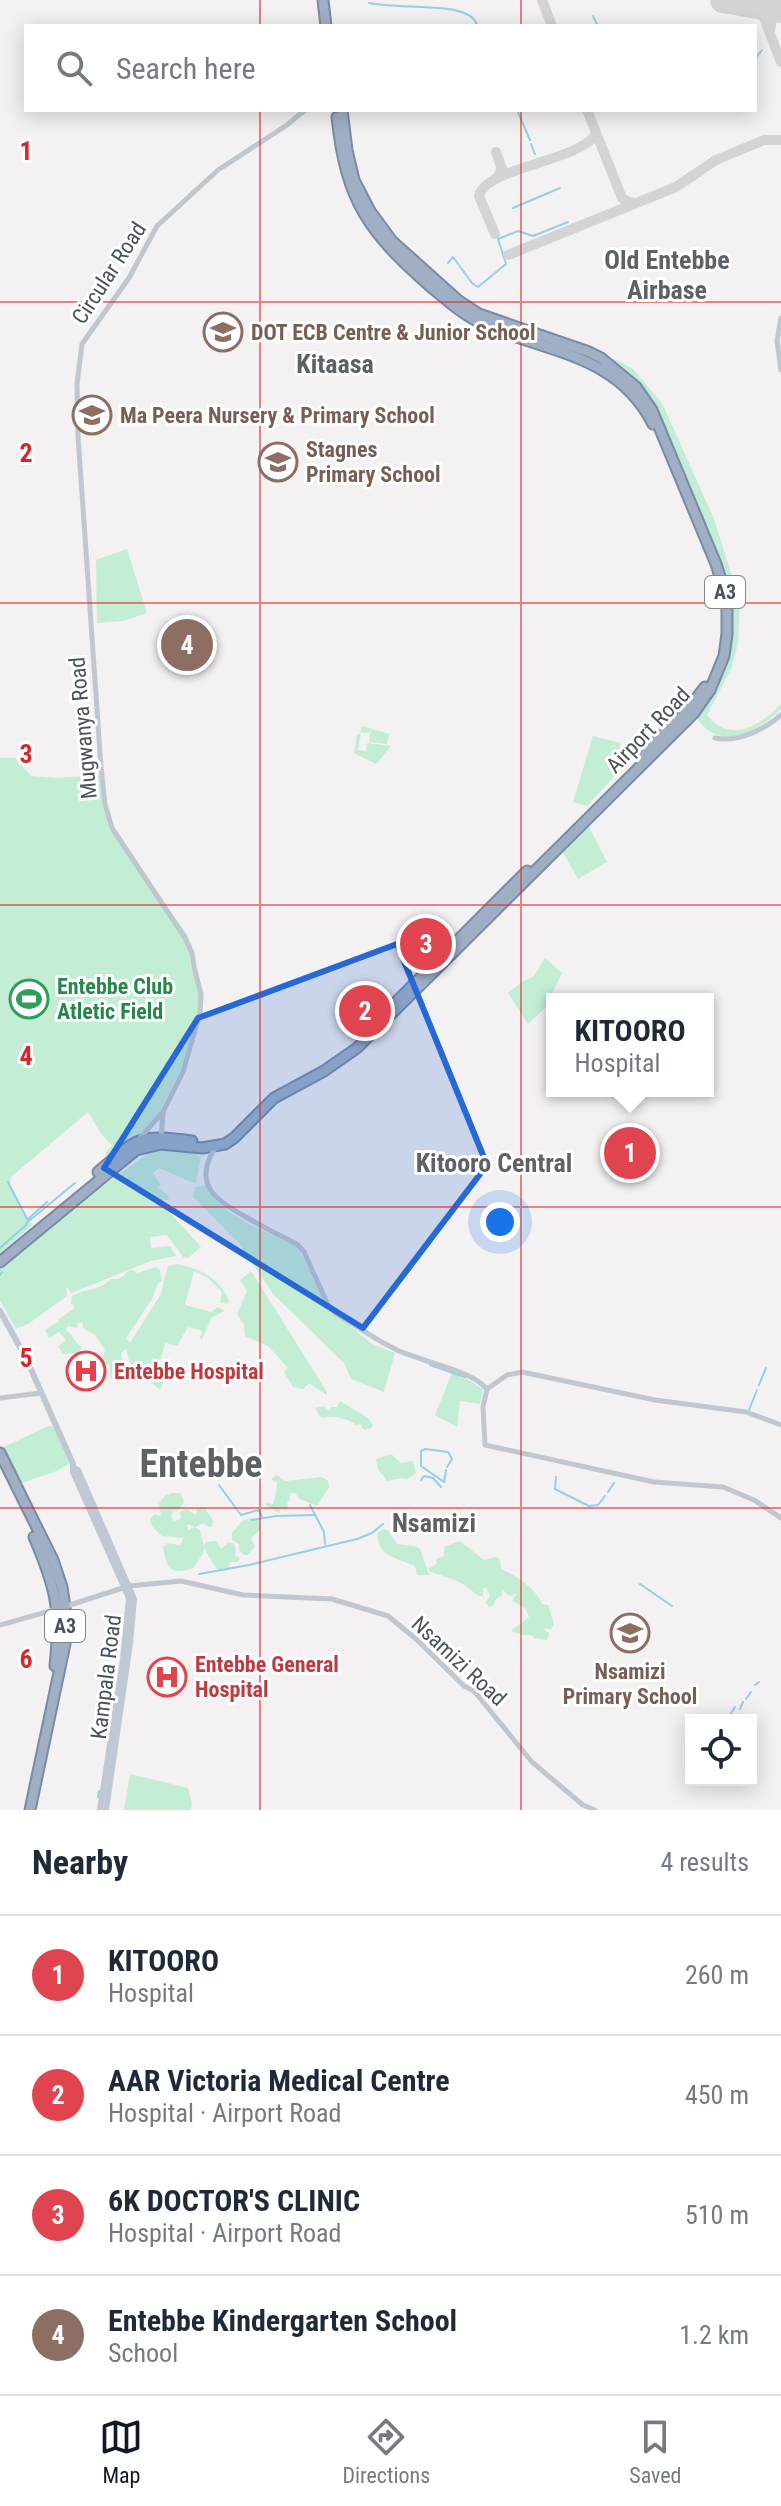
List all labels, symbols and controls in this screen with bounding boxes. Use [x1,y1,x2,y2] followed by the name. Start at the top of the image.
[24,24,757,112] search box
[52,46,96,90] icon: search
[116,51,256,86] text: Search here
[19,136,33,166] text: 1
[67,217,151,329] street label: Circular Road
[604,245,730,305] district label: Old Entebbe Airbase
[202,311,244,353] school or university icon: DOT ECB Centre & Junior School
[251,320,536,345] place label: DOT ECB Centre & Junior School
[296,349,374,379] district label: Kitaasa
[71,394,113,436] school or university icon: Ma Peera Nursery & Primary School
[120,403,435,428] place label: Ma Peera Nursery & Primary School
[306,437,441,487] place label: Stagnes Primary School
[19,438,33,468] text: 2
[257,441,299,483] school or university icon: Stagnes Primary School
[705,576,745,608] road number: A3
[161,615,213,675] pin: 4
[64,656,102,800] street label: Mugwanya Road
[601,682,695,778] street label: Airport Road
[19,739,33,769] text: 3
[400,914,452,974] pin: 3
[57,974,173,1024] place label: Entebbe Club Atletic Field
[8,978,50,1020] sports icon: Entebbe Club Atletic Field
[339,981,391,1041] pin: 2
[546,993,714,1097] popup
[574,1013,686,1048] text: KITOORO
[19,1041,33,1071] text: 4
[574,1048,660,1078] text: Hospital
[604,1123,656,1183] pin: 1
[416,1148,572,1178] district label: Kitooro Central
[480,1202,520,1242] your location
[19,1343,33,1373] text: 5
[65,1350,107,1392] hospital icon: Entebbe Hospital
[114,1359,264,1384] place label: Entebbe Hospital
[140,1442,263,1486] district label: Entebbe
[392,1508,476,1538] district label: Nsamizi
[45,1610,85,1642] road number: A3
[407,1611,511,1711] street label: Nsamizi Road
[609,1612,651,1654] school or university icon: Nsamizi Primary School
[86,1613,126,1741] street label: Kampala Road
[19,1644,33,1674] text: 6
[195,1652,339,1702] place label: Entebbe General Hospital
[146,1656,188,1698] hospital icon: Entebbe General Hospital
[563,1659,697,1709] place label: Nsamizi Primary School
[685,1714,757,1786] map controls
[685,1714,757,1786] button: locate
[32,1842,128,1882] text: Nearby
[660,1847,749,1877] text: 4 results
[108,1943,219,1978] text: KITOORO
[51,1960,65,1990] text: 1
[685,1960,749,1990] text: 260 m
[108,1978,194,2008] text: Hospital
[108,2063,450,2098] text: AAR Victoria Medical Centre
[51,2080,65,2110] text: 2
[685,2080,749,2110] text: 450 m
[108,2098,341,2128] text: Hospital · Airport Road
[108,2183,360,2218] text: 6K DOCTOR'S CLINIC
[51,2200,65,2230] text: 3
[685,2200,749,2230] text: 510 m
[108,2218,341,2248] text: Hospital · Airport Road
[108,2303,457,2338] text: Entebbe Kindergarten School
[51,2320,65,2350] text: 4
[679,2320,749,2350] text: 1.2 km
[108,2338,178,2368] text: School
[99,2415,143,2488] tab: Map
[342,2415,430,2488] tab: Directions
[629,2415,682,2488] tab: Saved

